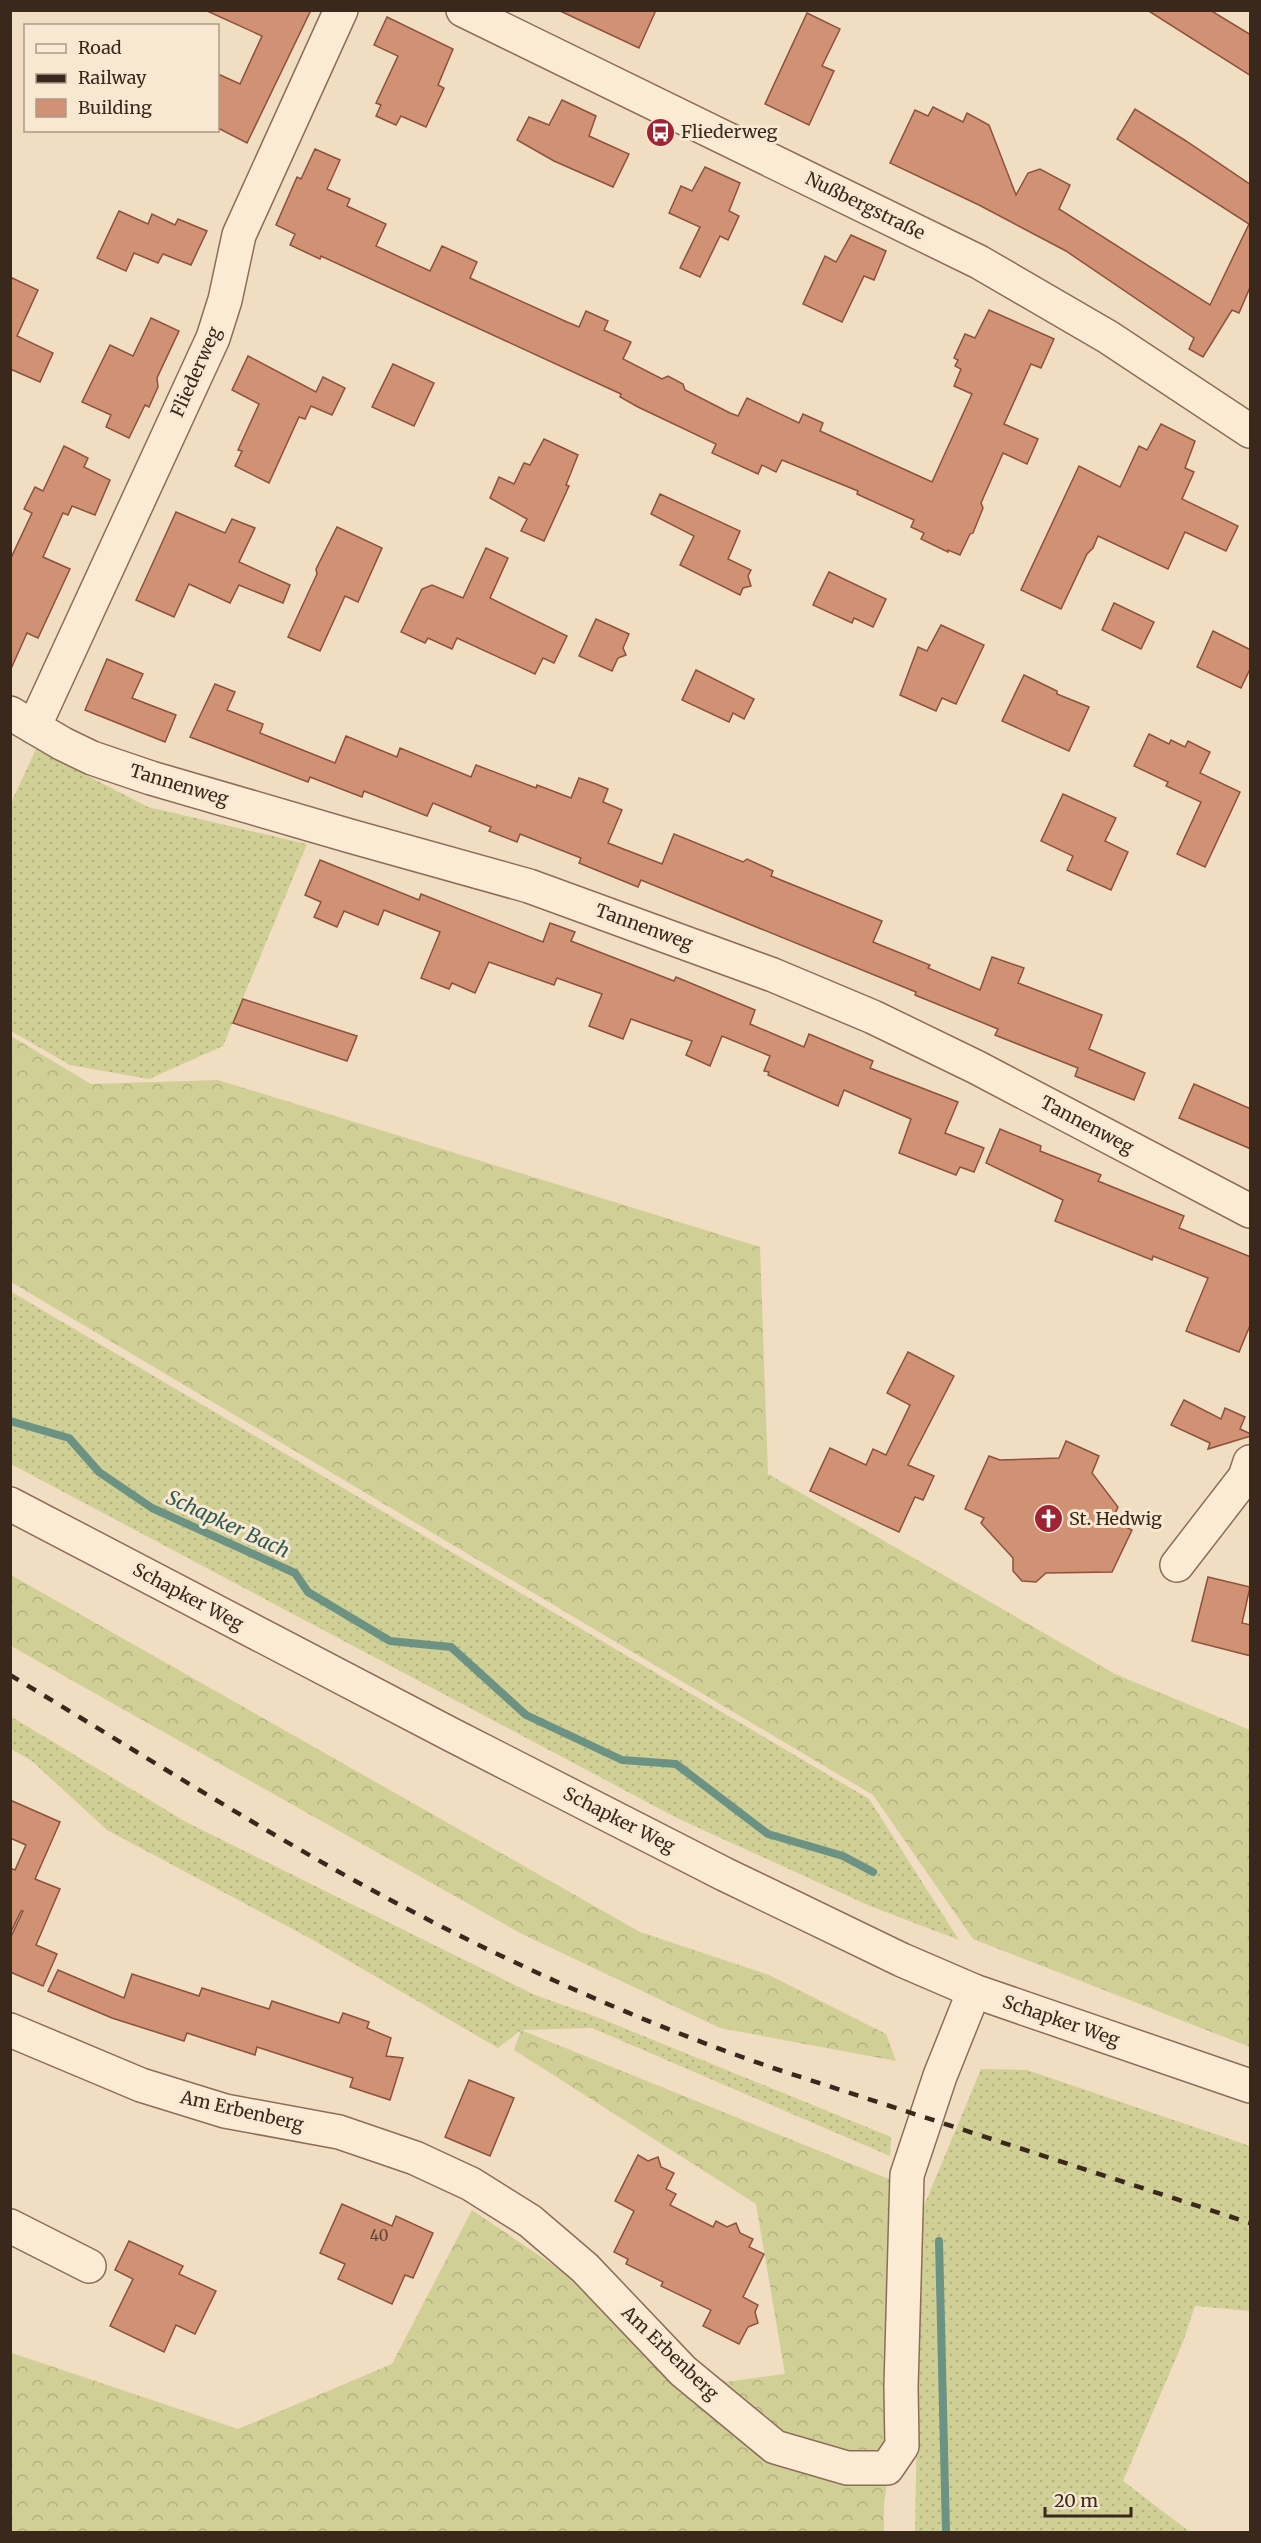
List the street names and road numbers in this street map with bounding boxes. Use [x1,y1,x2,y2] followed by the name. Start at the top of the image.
[802,167,929,244] street label: Nußbergstraße
[165,323,226,421] street label: Fliederweg
[127,759,231,810] street label: Tannenweg
[592,898,696,955] street label: Tannenweg
[1037,1090,1138,1159] street label: Tannenweg
[129,1558,248,1635] street label: Schapker Weg
[560,1782,679,1858] street label: Schapker Weg
[1000,1990,1123,2051] street label: Schapker Weg
[177,2085,306,2136] street label: Am Erbenberg
[616,2300,724,2405] street label: Am Erbenberg

